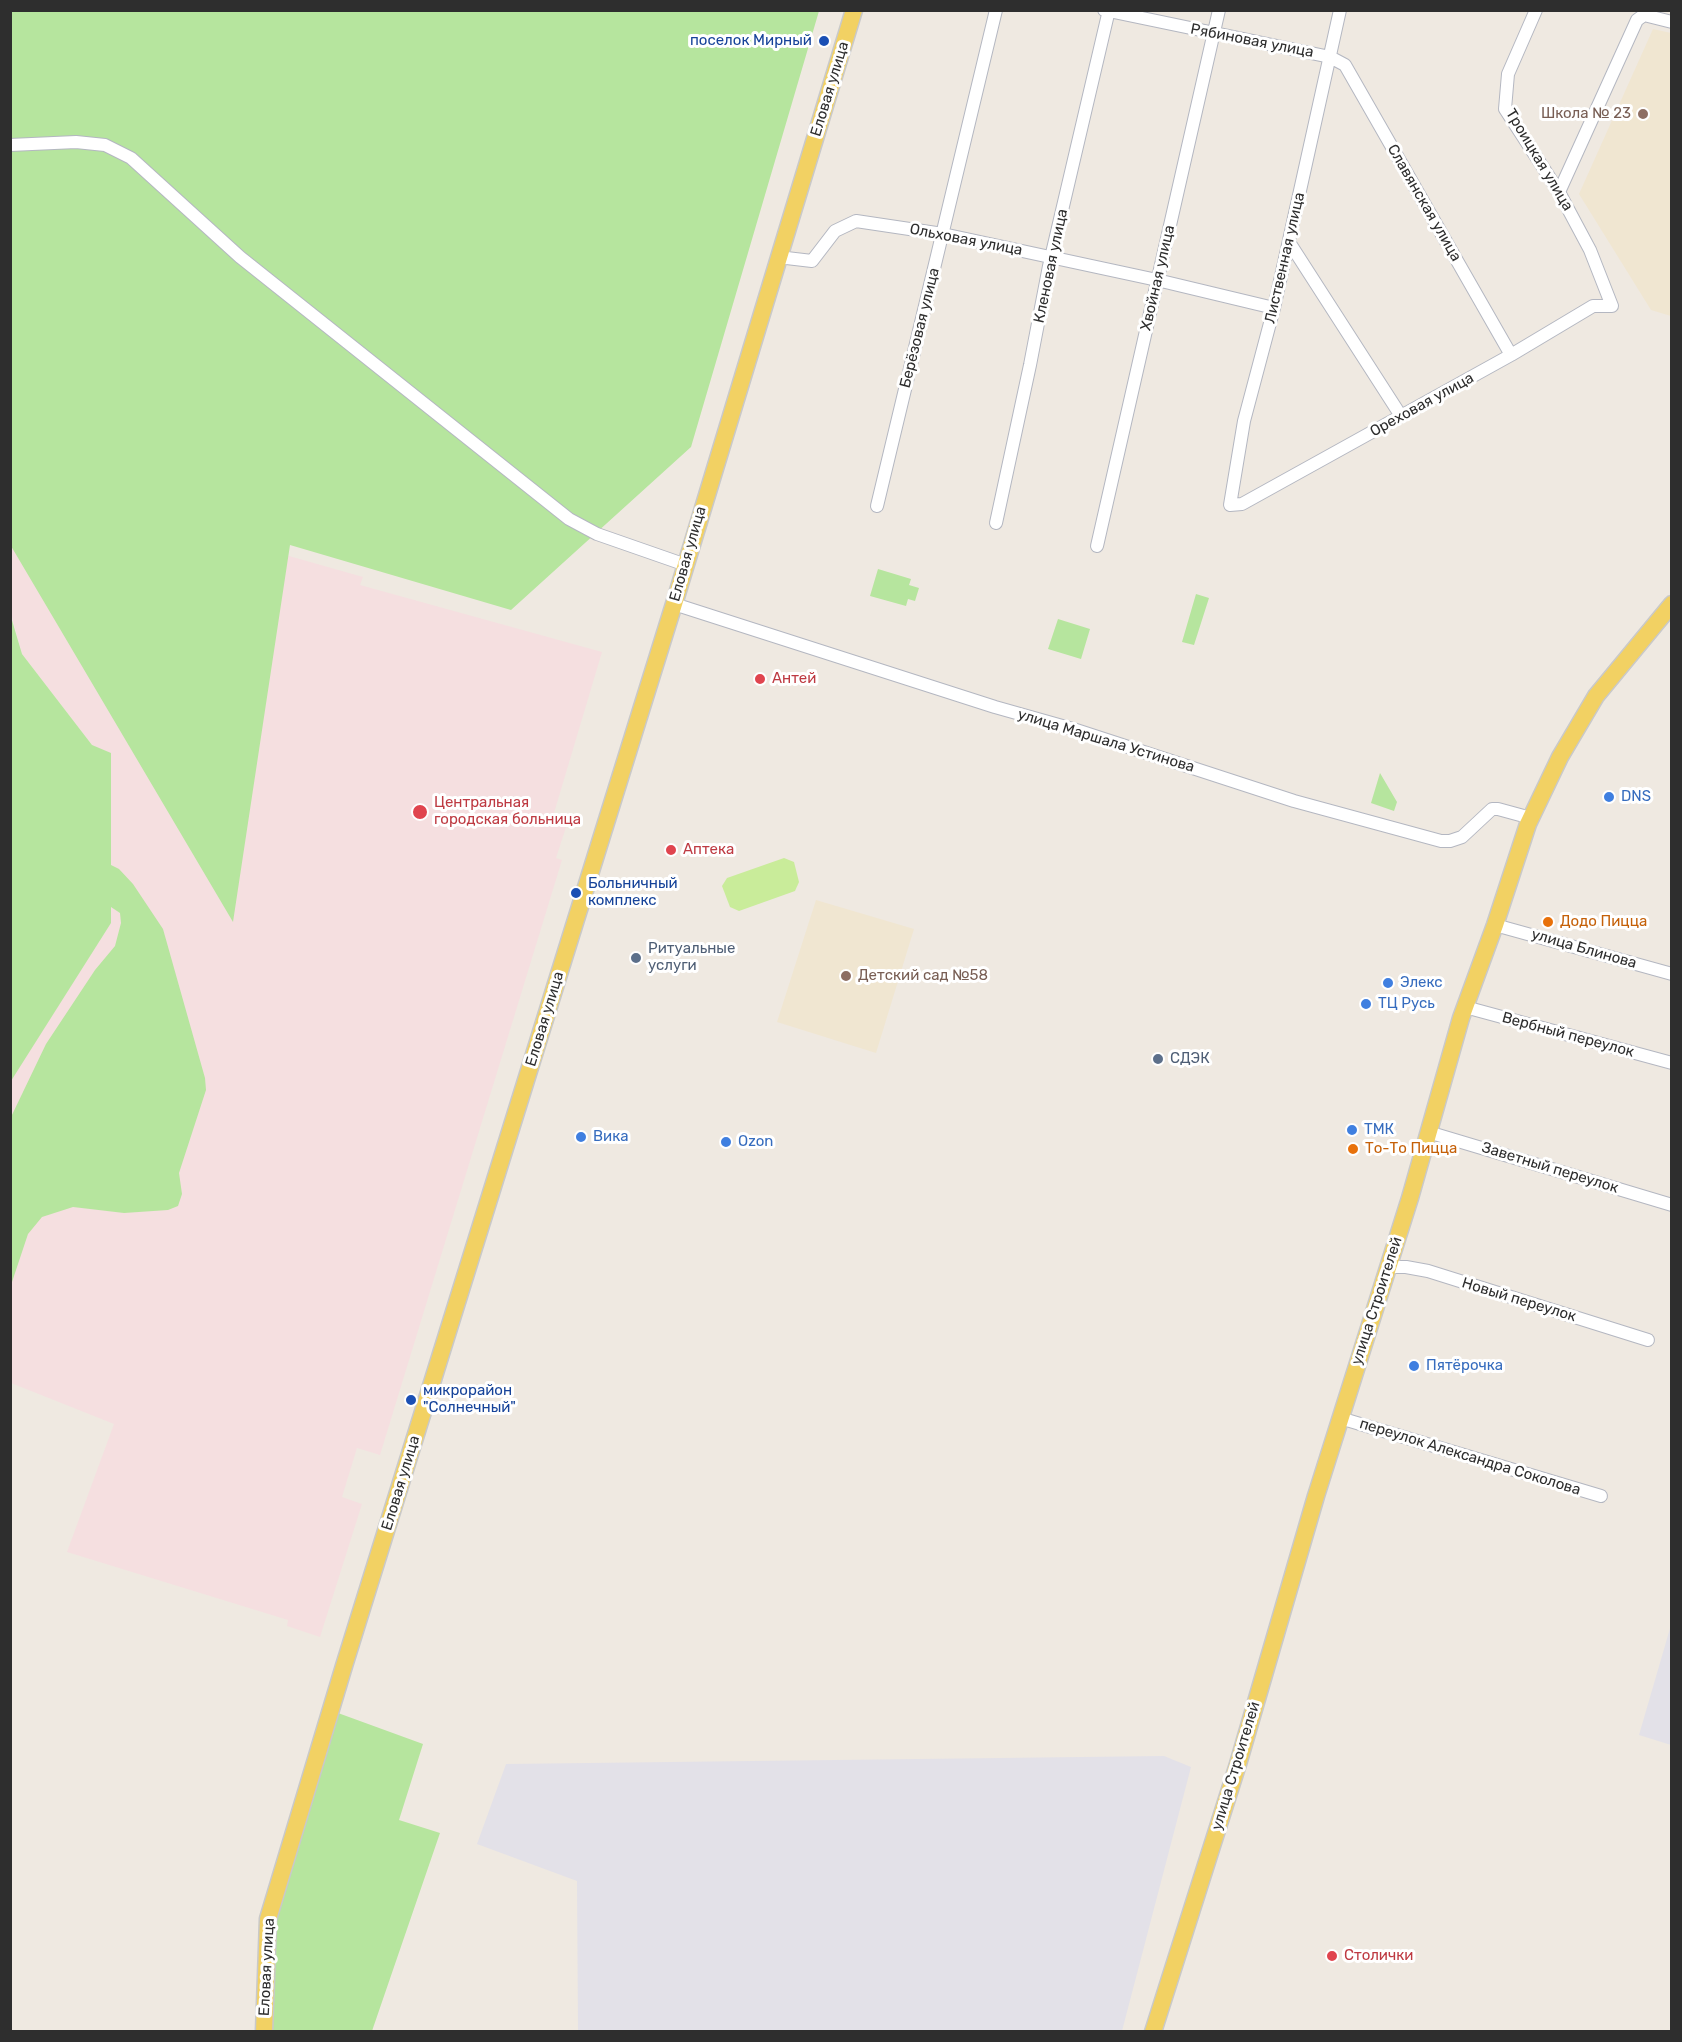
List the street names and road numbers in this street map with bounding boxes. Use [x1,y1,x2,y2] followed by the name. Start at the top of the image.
[1189,20,1315,62] street label: Рябиновая улица
[807,39,853,139] street label: Еловая улица
[1501,106,1577,214] street label: Троицкая улица
[1383,141,1465,265] street label: Славянская улица
[1261,191,1309,325] street label: Лиственная улица
[1030,207,1072,325] street label: Кленовая улица
[908,220,1024,260] street label: Ольховая улица
[1137,223,1179,333] street label: Хвойная улица
[896,266,944,390] street label: Берёзовая улица
[1367,369,1477,441] street label: Ореховая улица
[666,504,710,604] street label: Еловая улица
[1015,705,1197,777] street label: улица Маршала Устинова
[1529,925,1639,973] street label: улица Блинова
[522,969,568,1069] street label: Еловая улица
[1500,1009,1636,1061] street label: Вербный переулок
[1479,1139,1621,1197] street label: Заветный переулок
[1348,1235,1406,1367] street label: улица Строителей
[1460,1274,1578,1326] street label: Новый переулок
[1357,1415,1583,1499] street label: переулок Александра Соколова
[378,1433,424,1533] street label: Еловая улица
[1208,1700,1264,1832] street label: улица Строителей
[255,1918,279,2016] street label: Еловая улица

